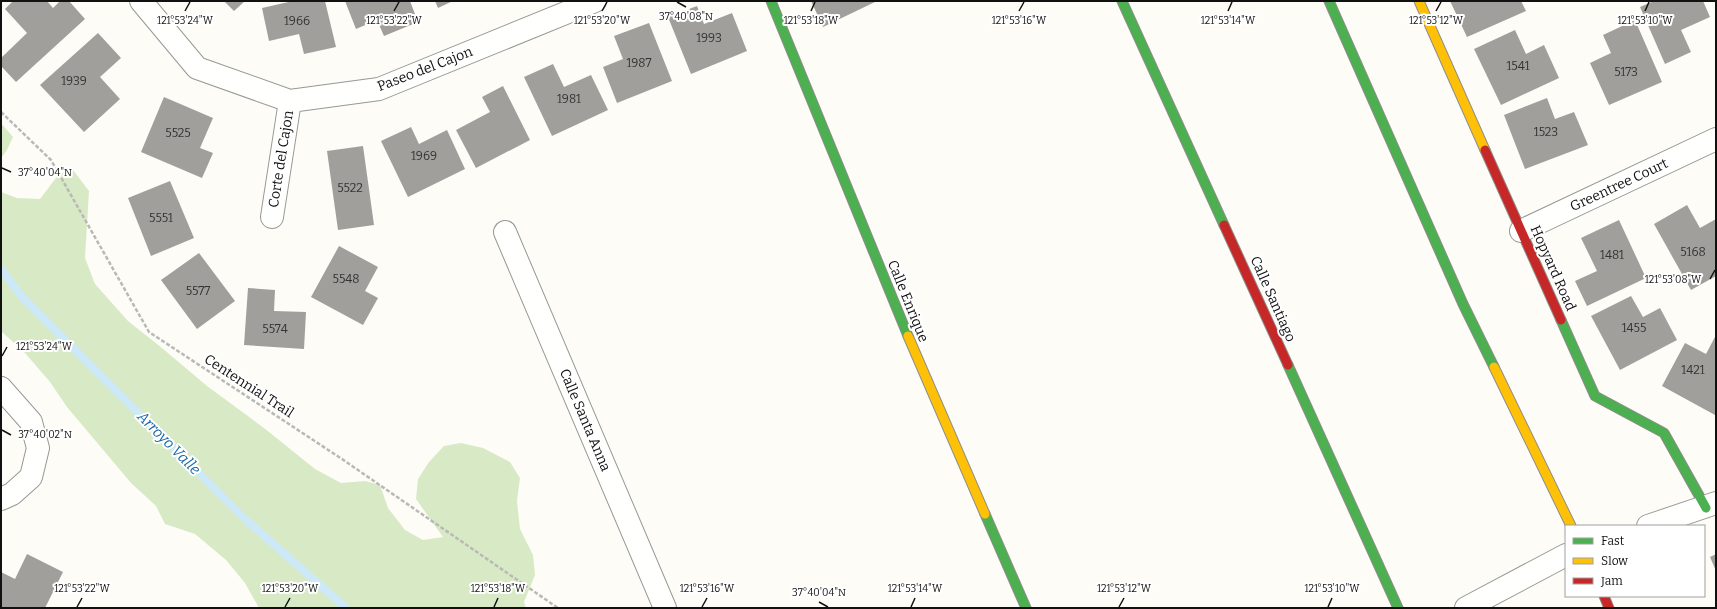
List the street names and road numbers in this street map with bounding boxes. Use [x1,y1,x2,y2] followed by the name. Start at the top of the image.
[375,43,475,95] street label: Paseo del Cajon
[265,109,297,209] street label: Corte del Cajon
[1567,155,1671,215] street label: Greentree Court
[1527,223,1579,313] street label: Hopyard Road
[1247,254,1299,344] street label: Calle Santiago
[884,258,932,344] street label: Calle Enrique
[201,351,297,421] street label: Centennial Trail
[556,366,614,474] street label: Calle Santa Anna

